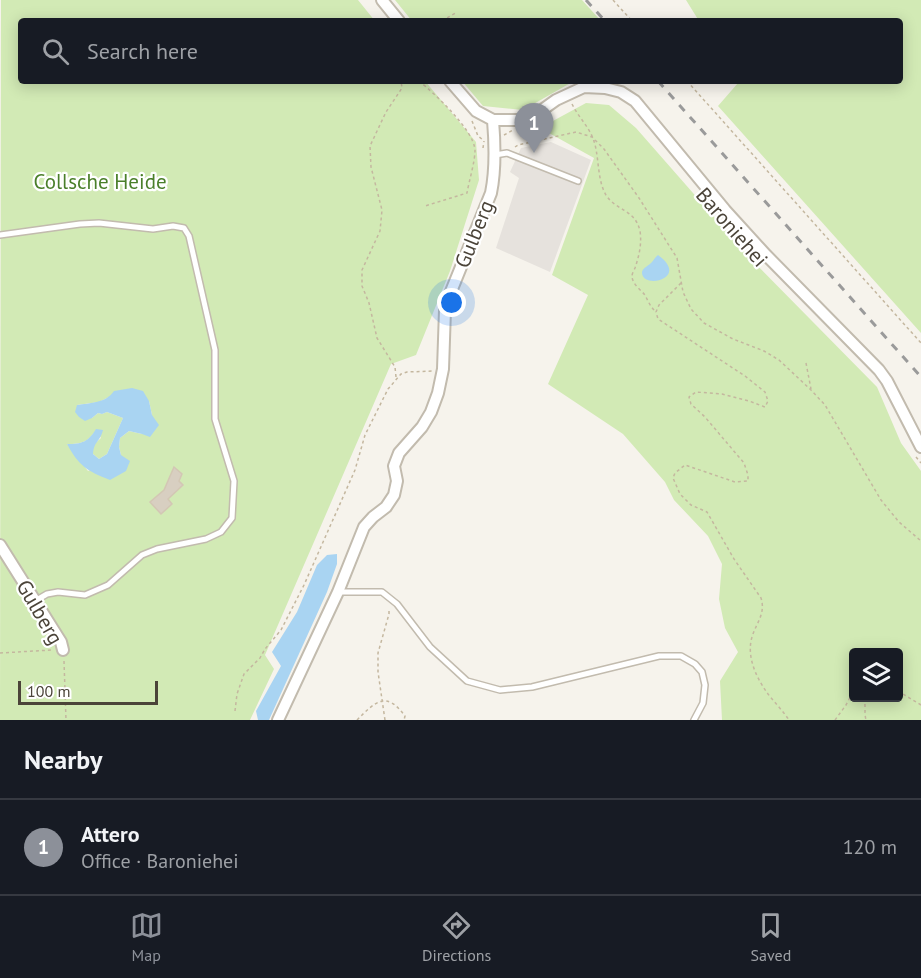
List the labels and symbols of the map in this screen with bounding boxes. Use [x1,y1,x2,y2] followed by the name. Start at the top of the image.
[514,104,554,153] pin: 1
[33,168,167,195] park label: Collsche Heide
[690,182,774,272] street label: Baroniehei
[448,196,500,272] street label: Gulberg
[437,288,466,317] your location
[11,575,69,649] street label: Gulberg
[18,678,158,706] scale bar

